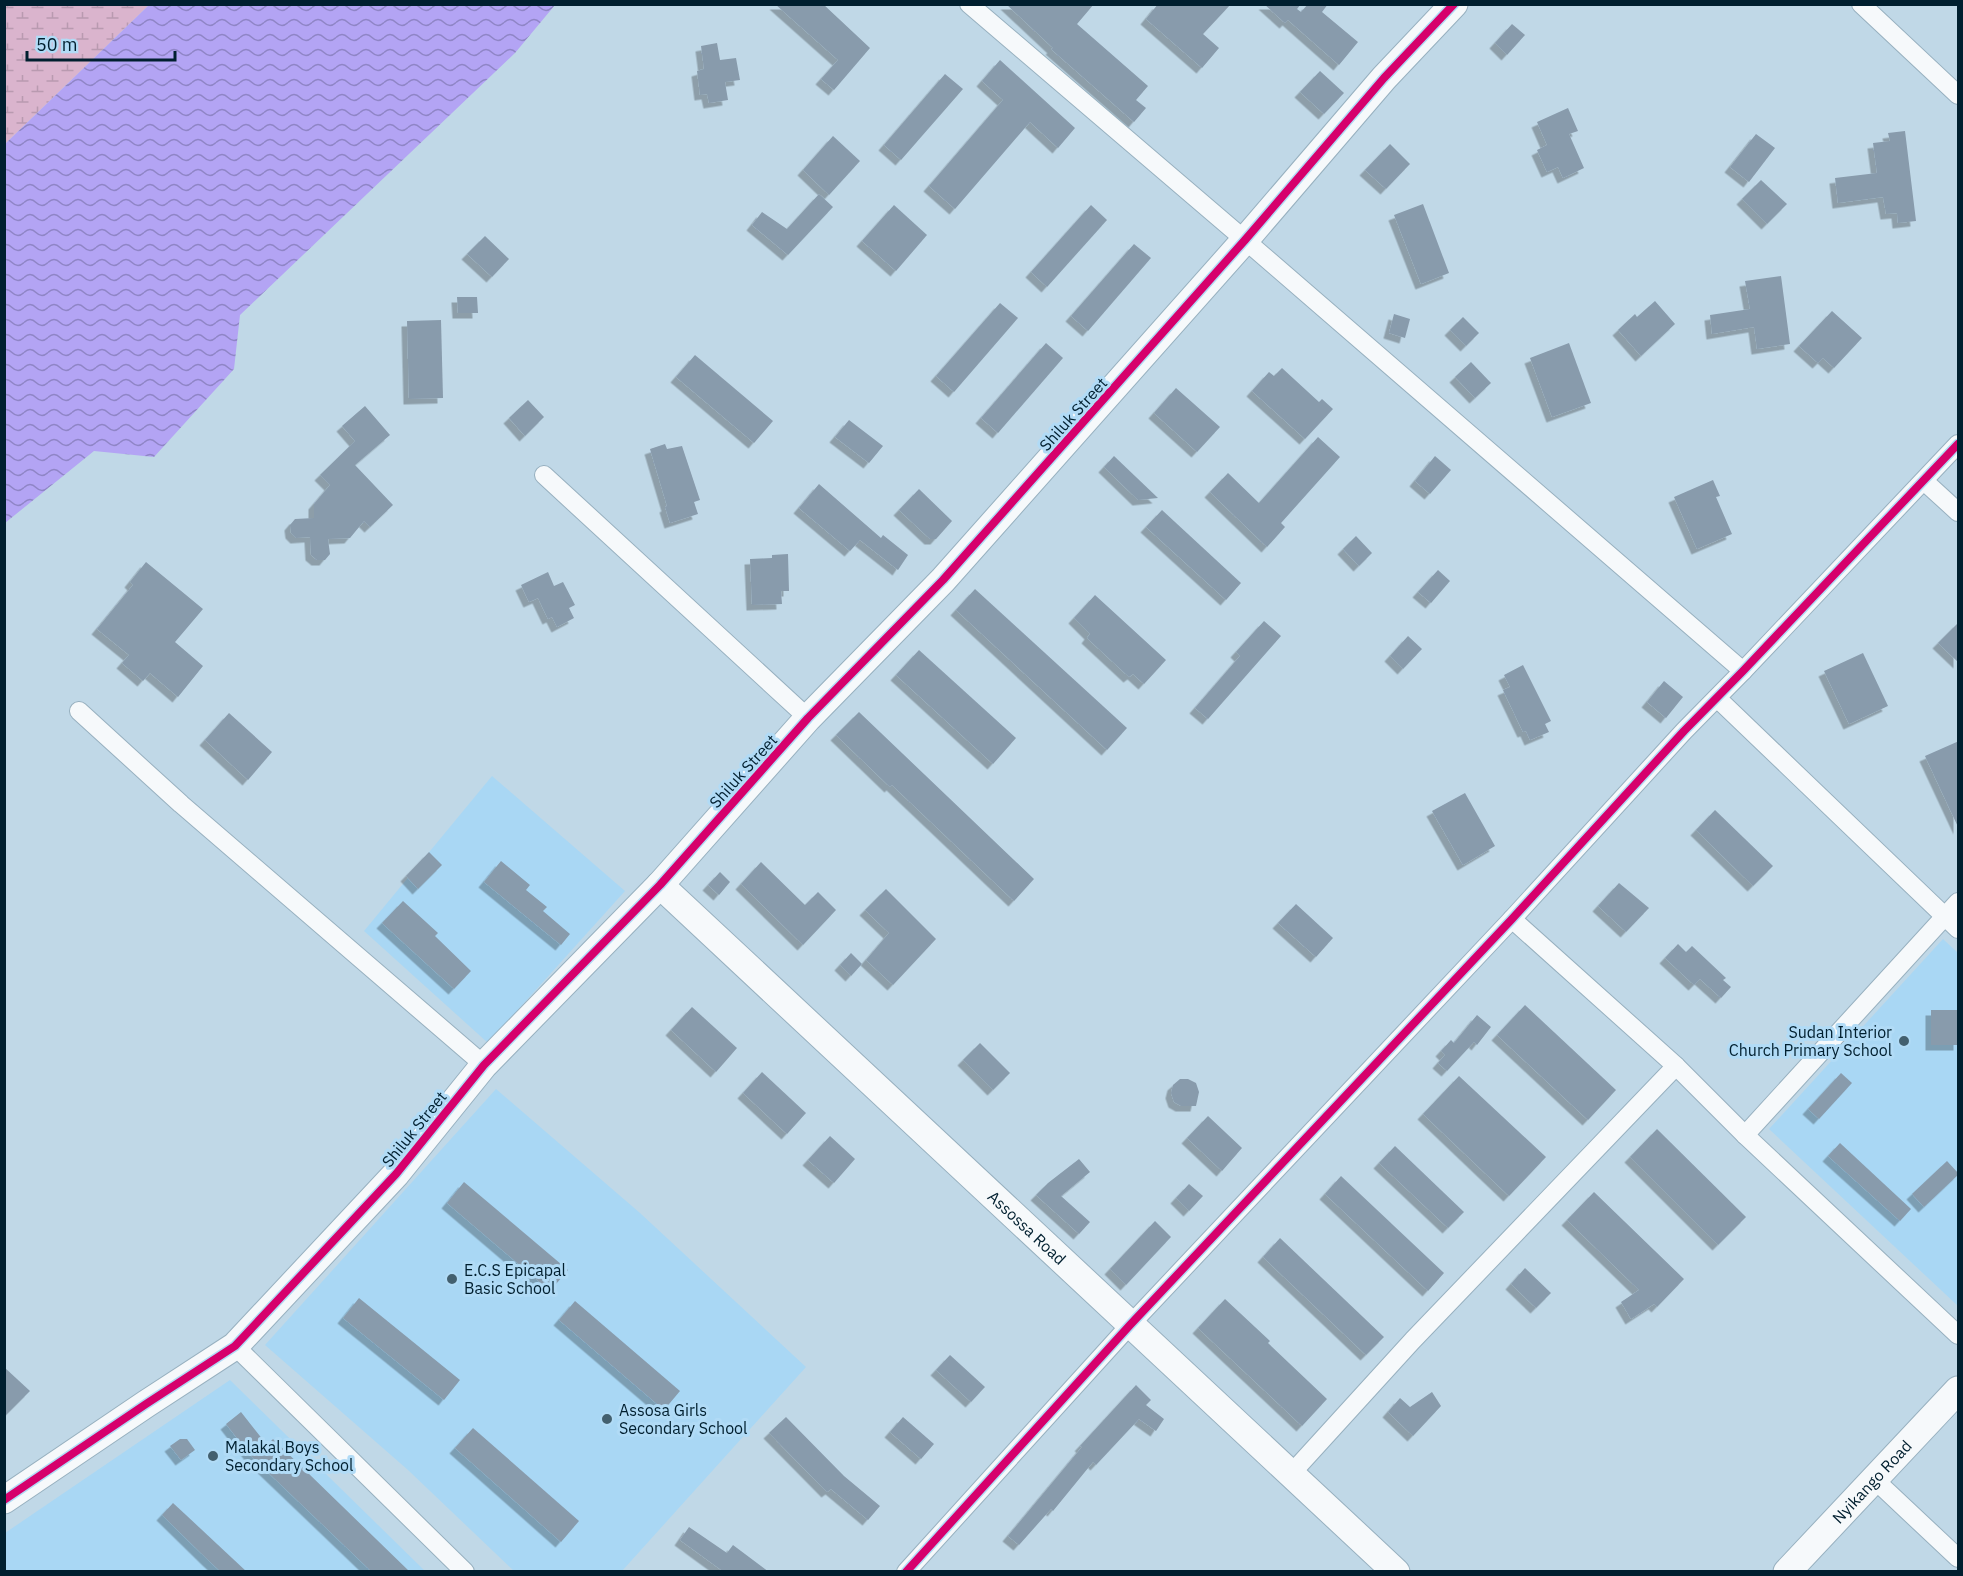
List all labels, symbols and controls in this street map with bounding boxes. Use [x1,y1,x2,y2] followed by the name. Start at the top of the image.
[27,24,176,62] scale bar
[36,33,78,56] text: 50 m
[1035,373,1111,455] street label: Shiluk Street
[705,730,781,812] street label: Shiluk Street
[1729,1022,1892,1060] place label: Sudan Interior Church Primary School
[1897,1034,1911,1048] marker: Sudan Interior Church Primary School
[377,1087,451,1171] street label: Shiluk Street
[984,1186,1070,1269] street label: Assossa Road
[464,1260,566,1298] place label: E.C.S Epicapal Basic School
[445,1272,459,1286] marker: E.C.S Epicapal Basic School
[619,1400,747,1438] place label: Assosa Girls Secondary School
[600,1412,614,1426] marker: Assosa Girls Secondary School
[1828,1436,1916,1528] street label: Nyikango Road
[225,1437,353,1475] place label: Malakal Boys Secondary School
[206,1449,220,1463] marker: Malakal Boys Secondary School

